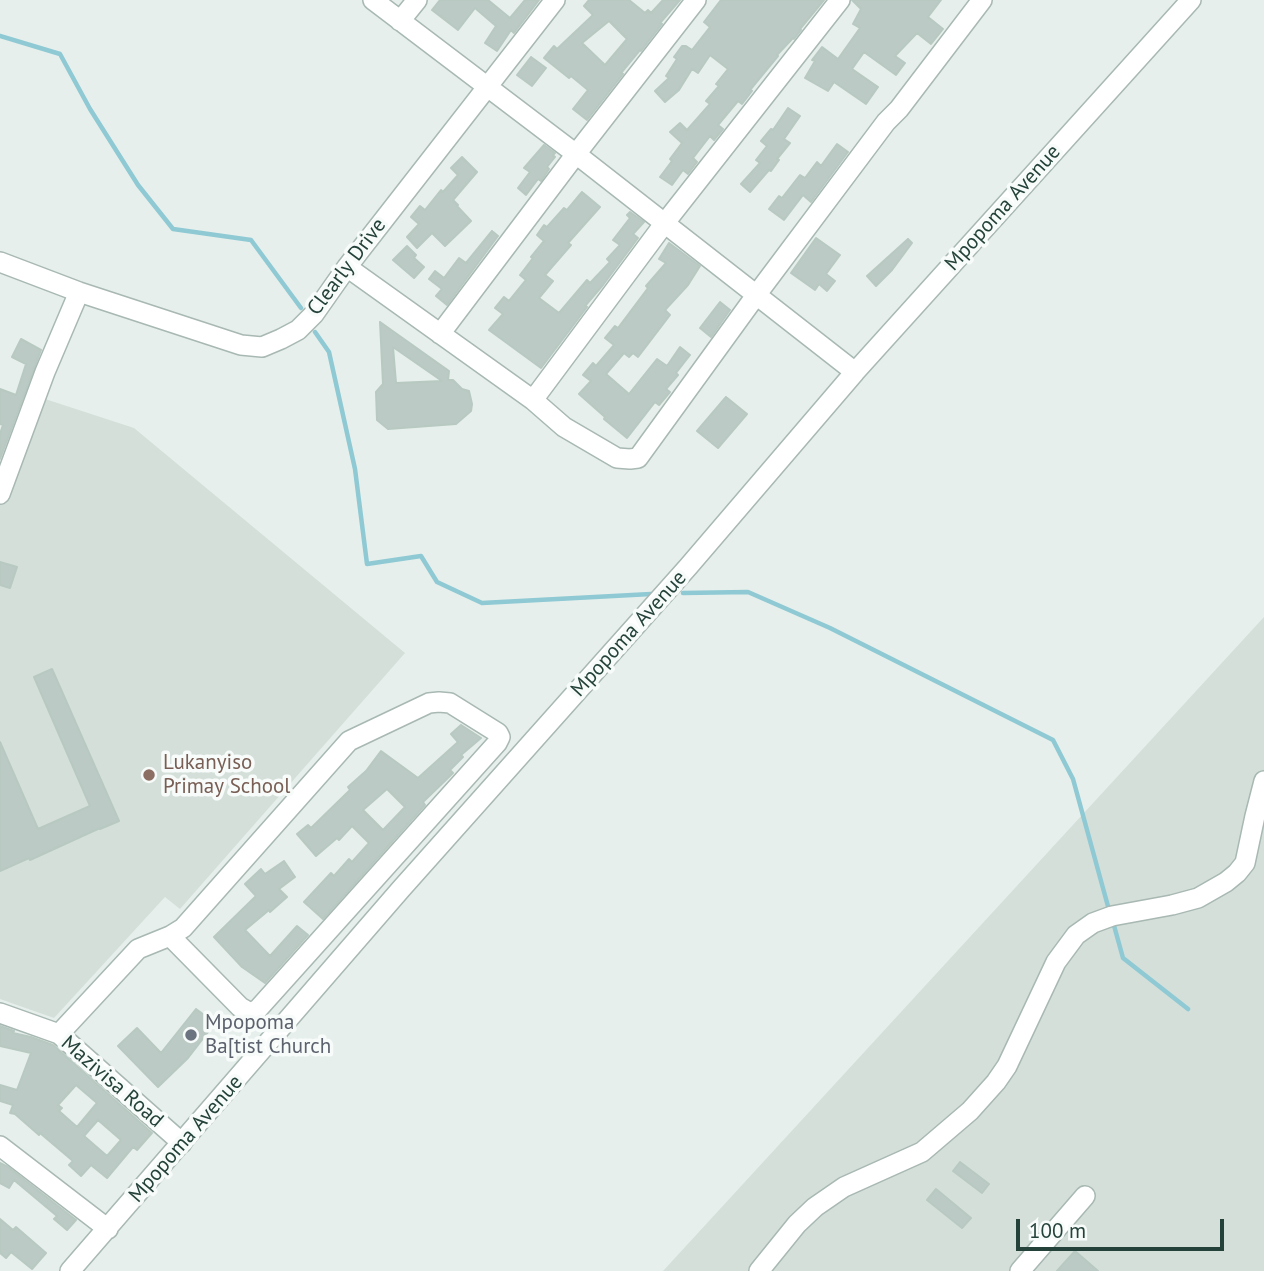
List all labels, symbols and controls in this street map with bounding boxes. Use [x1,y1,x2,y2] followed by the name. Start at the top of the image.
[940,140,1066,276] street label: Mpopoma Avenue
[302,214,392,320] street label: Clearly Drive
[566,566,692,702] street label: Mpopoma Avenue
[163,750,290,800] place label: Lukanyiso Primay School
[141,767,157,783] marker: Lukanyiso Primay School
[205,1010,331,1060] place label: Mpopoma Ba[tist Church
[183,1027,199,1043] marker: Mpopoma Ba[tist Church
[56,1031,168,1133] street label: Mazivisa Road
[124,1070,248,1208] street label: Mpopoma Avenue
[1019,1204,1227,1248] scale bar
[1029,1217,1086,1244] text: 100 m

